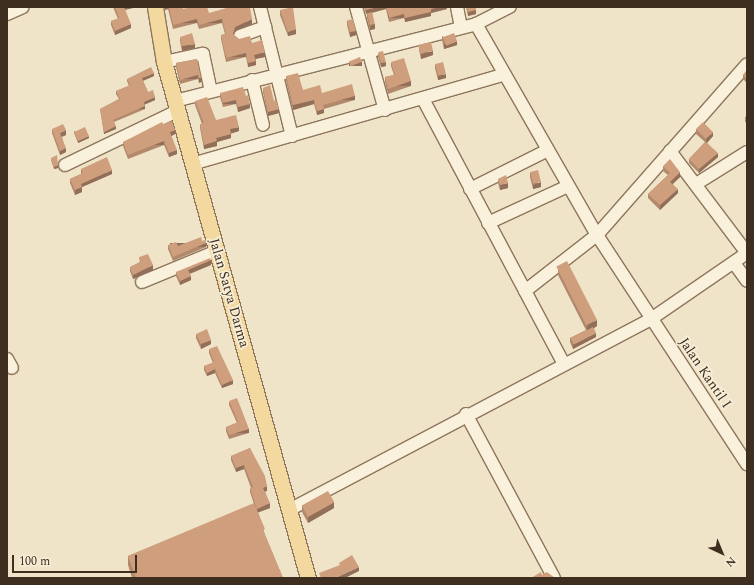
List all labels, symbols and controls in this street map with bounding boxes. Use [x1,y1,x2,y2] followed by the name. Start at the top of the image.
[205,236,253,350] street label: Jalan Satya Darma
[675,334,735,412] street label: Jalan Kantil I
[702,533,742,573] north arrow
[14,547,139,573] scale bar
[19,552,50,571] text: 100 m
[722,553,740,571] text: N

